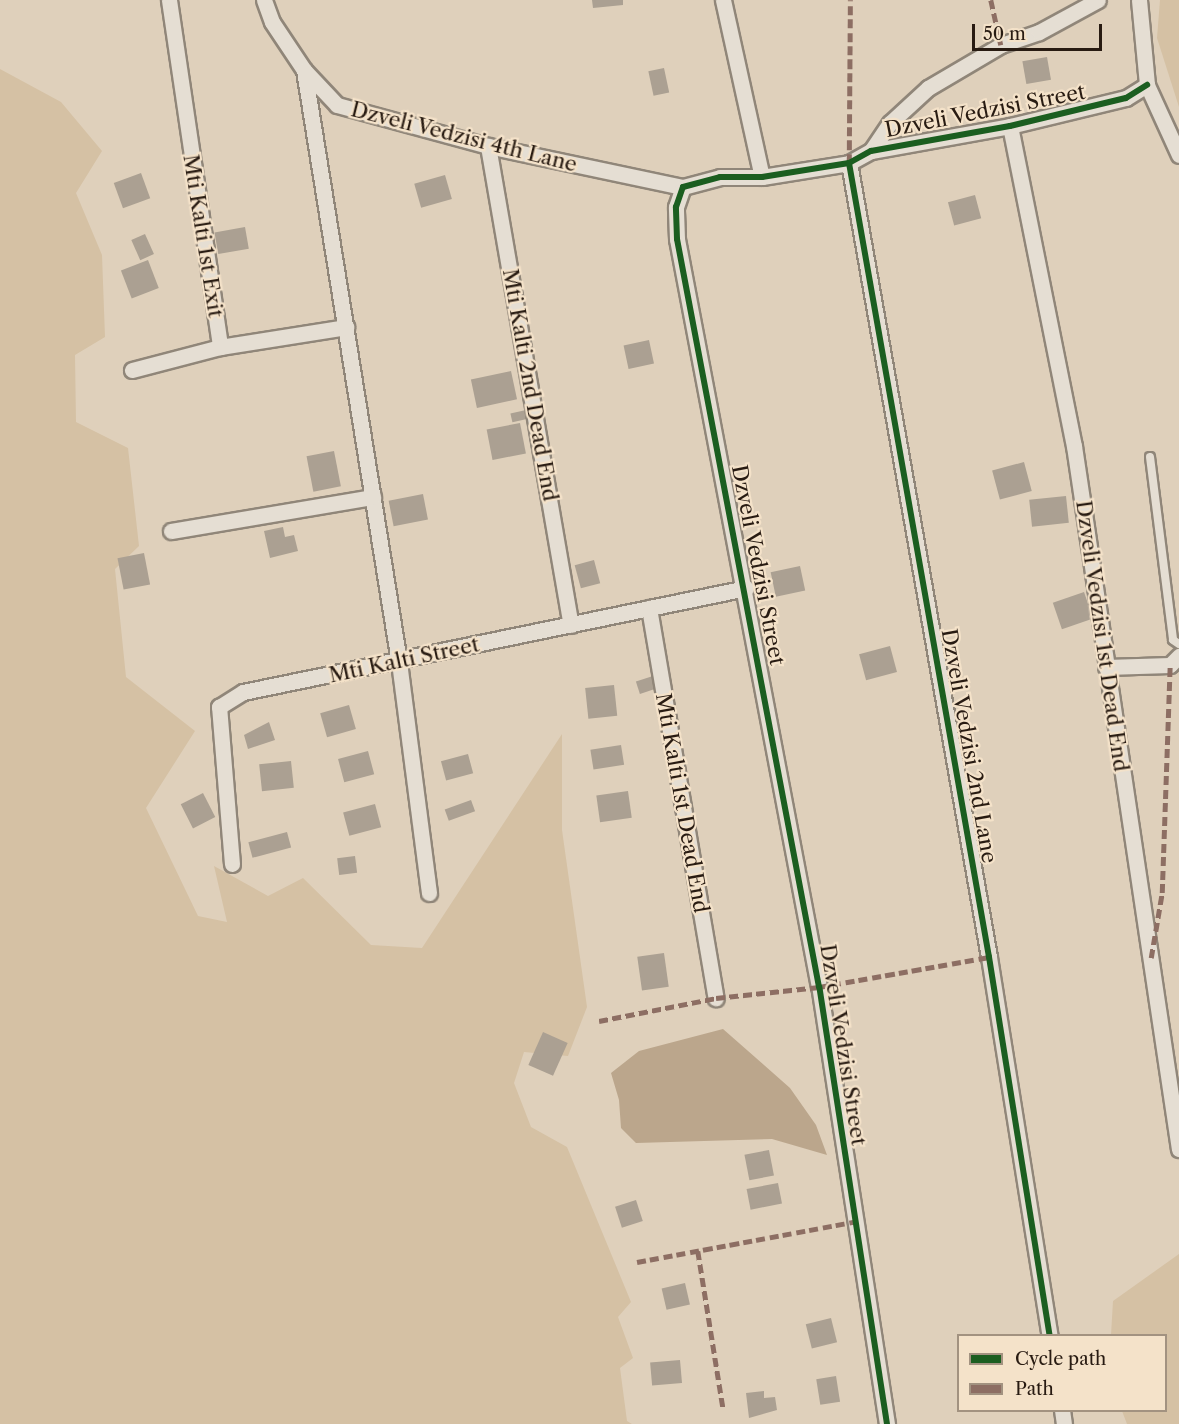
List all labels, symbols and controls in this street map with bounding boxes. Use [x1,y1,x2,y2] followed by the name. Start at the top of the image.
[975,12,1106,50] scale bar
[983,23,1026,45] text: 50 m
[882,79,1088,143] street label: Dzveli Vedzisi Street
[348,97,580,177] street label: Dzveli Vedzisi 4th Lane
[178,153,228,319] street label: Mti Kalti 1st Exit
[497,267,563,503] street label: Mti Kalti 2nd Dead End
[726,462,790,668] street label: Dzveli Vedzisi Street
[1070,498,1134,774] street label: Dzveli Vedzisi 1st Dead End
[936,627,1002,865] street label: Dzveli Vedzisi 2nd Lane
[327,632,481,688] street label: Mti Kalti Street
[650,691,714,915] street label: Mti Kalti 1st Dead End
[815,942,871,1148] street label: Dzveli Vedzisi Street
[957,1334,1167,1412] legend
[1015,1348,1106,1370] text: Cycle path
[1015,1378,1054,1400] text: Path

